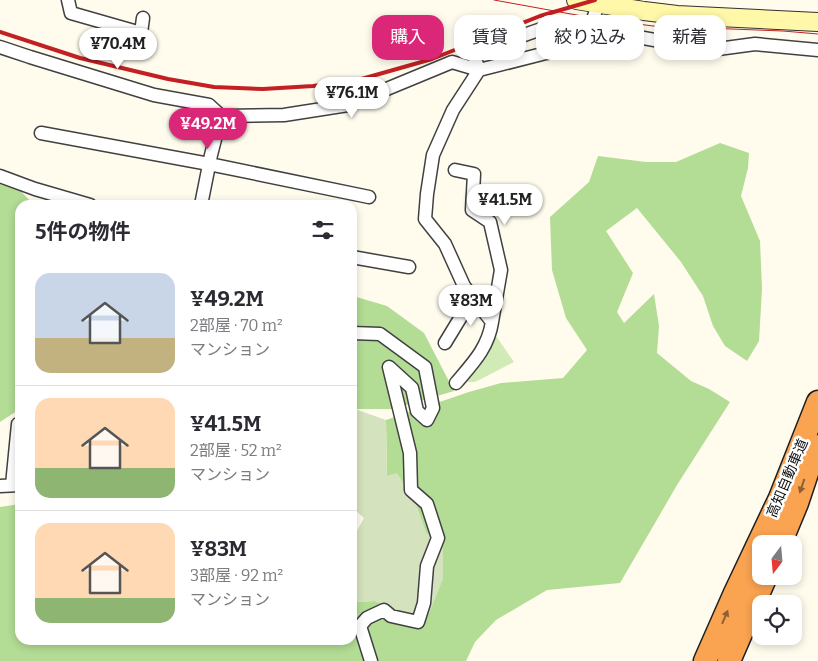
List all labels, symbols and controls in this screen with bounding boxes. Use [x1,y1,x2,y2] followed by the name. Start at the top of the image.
[372,15,444,60] chip: 購入
[454,15,526,60] chip: 賃貸
[536,15,644,60] chip: 絞り込み
[654,15,726,60] chip: 新着
[77,28,159,70] pin: ¥70.4M
[90,34,146,53] text: ¥70.4M
[311,76,393,119] pin: ¥76.1M
[325,83,379,102] text: ¥76.1M
[167,108,249,150] pin: ¥49.2M
[180,114,236,133] text: ¥49.2M
[464,184,546,226] pin: ¥41.5M
[478,190,532,209] text: ¥41.5M
[309,216,337,244] icon: filters
[35,219,131,245] text: 5件の物件
[441,284,501,327] pin: ¥83M
[190,286,264,312] text: ¥49.2M
[449,291,493,310] text: ¥83M
[75,293,135,353] icon: home
[190,316,283,335] text: 2部屋 · 70 m²
[190,340,270,359] text: マンション
[190,411,261,437] text: ¥41.5M
[75,418,135,478] icon: home
[763,436,812,520] street label: 高知自動車道
[190,441,282,460] text: 2部屋 · 52 m²
[190,465,270,484] text: マンション
[798,479,806,494] one-way arrow
[752,535,802,585] north arrow
[752,535,802,645] map controls
[190,536,247,562] text: ¥83M
[75,543,135,603] icon: home
[190,566,283,585] text: 3部屋 · 92 m²
[190,590,270,609] text: マンション
[752,595,802,645] button: locate
[722,609,730,624] one-way arrow

